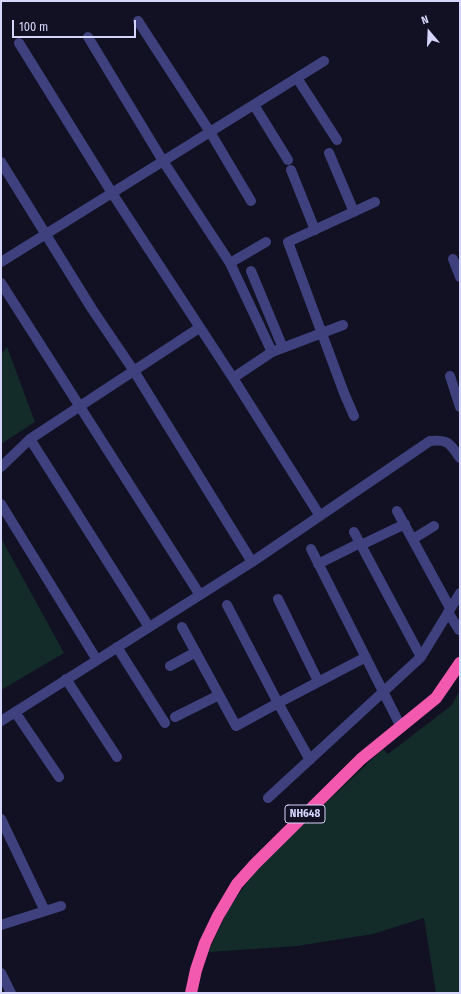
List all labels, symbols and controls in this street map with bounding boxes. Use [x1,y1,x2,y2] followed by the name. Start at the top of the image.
[14,12,138,38] scale bar
[409,12,449,52] north arrow
[420,13,430,27] text: N
[19,20,48,34] text: 100 m
[285,805,325,823] road number: NH648

